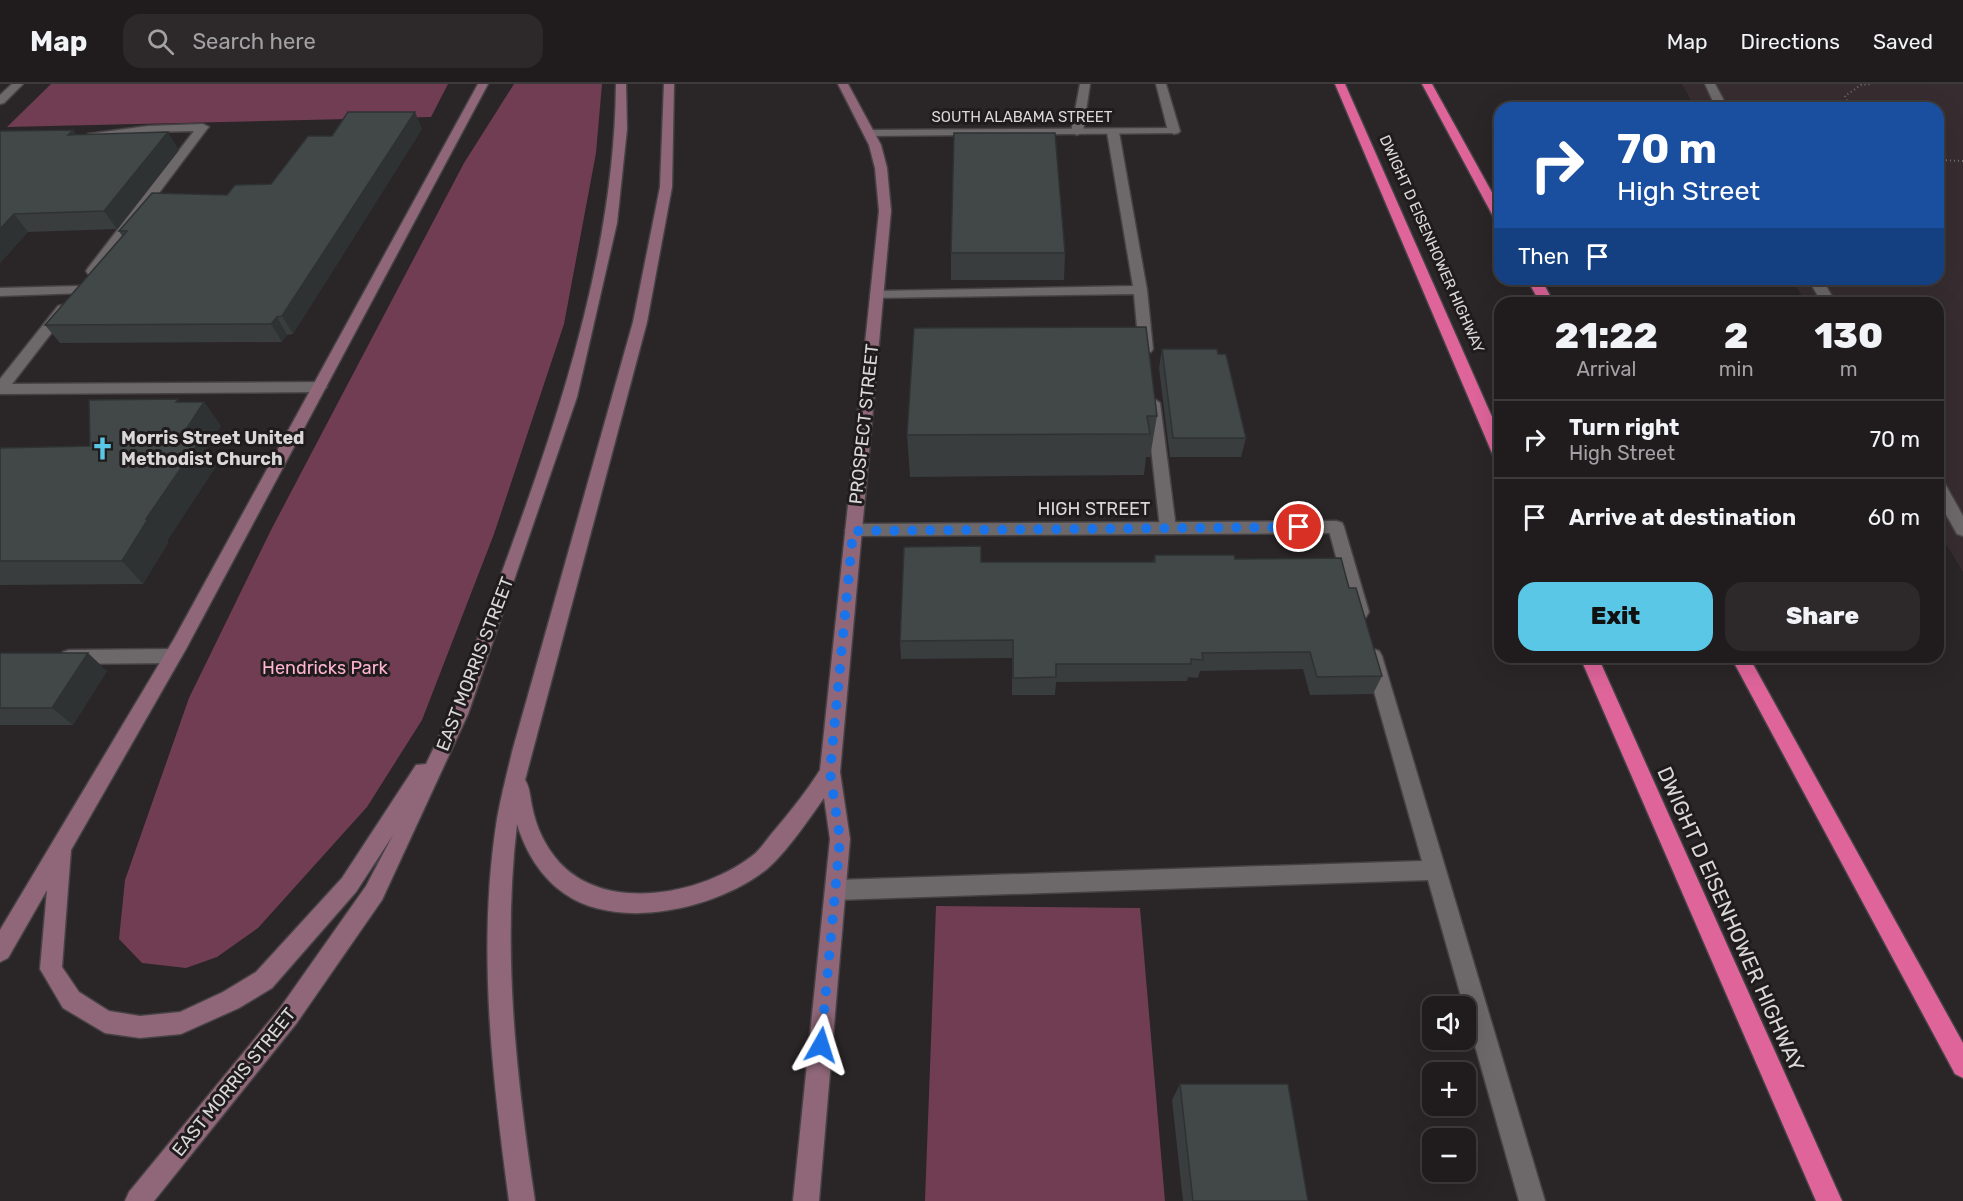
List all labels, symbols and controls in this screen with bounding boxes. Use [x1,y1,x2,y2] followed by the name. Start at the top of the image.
[123,14,543,68] search box
[30,25,87,58] text: Map
[144,25,177,58] icon: search
[192,28,316,55] text: Search here
[1667,29,1708,54] text: Map
[1741,29,1840,54] text: Directions
[1873,29,1933,54] text: Saved
[932,108,1113,126] street label: SOUTH ALABAMA STREET
[1617,124,1717,174] text: 70 m
[1518,126,1596,204] icon: right
[1376,132,1488,356] street label: DWIGHT D EISENHOWER HIGHWAY
[1617,175,1760,207] text: High Street
[1581,240,1614,273] icon: arrive
[1518,243,1569,270] text: Then
[1555,314,1658,357] text: 21:22
[1724,314,1748,357] text: 2
[1814,314,1883,357] text: 130
[845,343,883,505] street label: PROSPECT STREET
[1576,357,1636,381] text: Arrival
[1719,357,1754,381] text: min
[1840,357,1858,381] text: m
[1569,414,1679,441] text: Turn right
[1518,423,1551,456] icon: right
[1870,426,1920,453] text: 70 m
[121,427,304,470] place label: Morris Street United Methodist Church
[90,435,116,461] church icon: Morris Street United Methodist Church
[1569,441,1675,465] text: High Street
[1038,498,1150,520] street label: HIGH STREET
[1273,501,1324,552] pin
[1518,501,1551,534] icon: arrive
[1569,504,1796,531] text: Arrive at destination
[1868,504,1920,531] text: 60 m
[1282,510,1315,543] icon: arrive
[432,574,518,754] street label: EAST MORRIS STREET
[1518,582,1713,651] button: Exit
[1725,582,1920,651] button: Share
[262,657,389,679] park label: Hendricks Park
[1652,763,1810,1075] street label: DWIGHT D EISENHOWER HIGHWAY
[1422,996,1476,1182] map controls
[1422,996,1476,1050] button: sound
[167,1003,301,1161] street label: EAST MORRIS STREET
[789,1013,853,1077] position arrow
[1422,1062,1476,1116] button: +
[1422,1128,1476,1182] button: −

